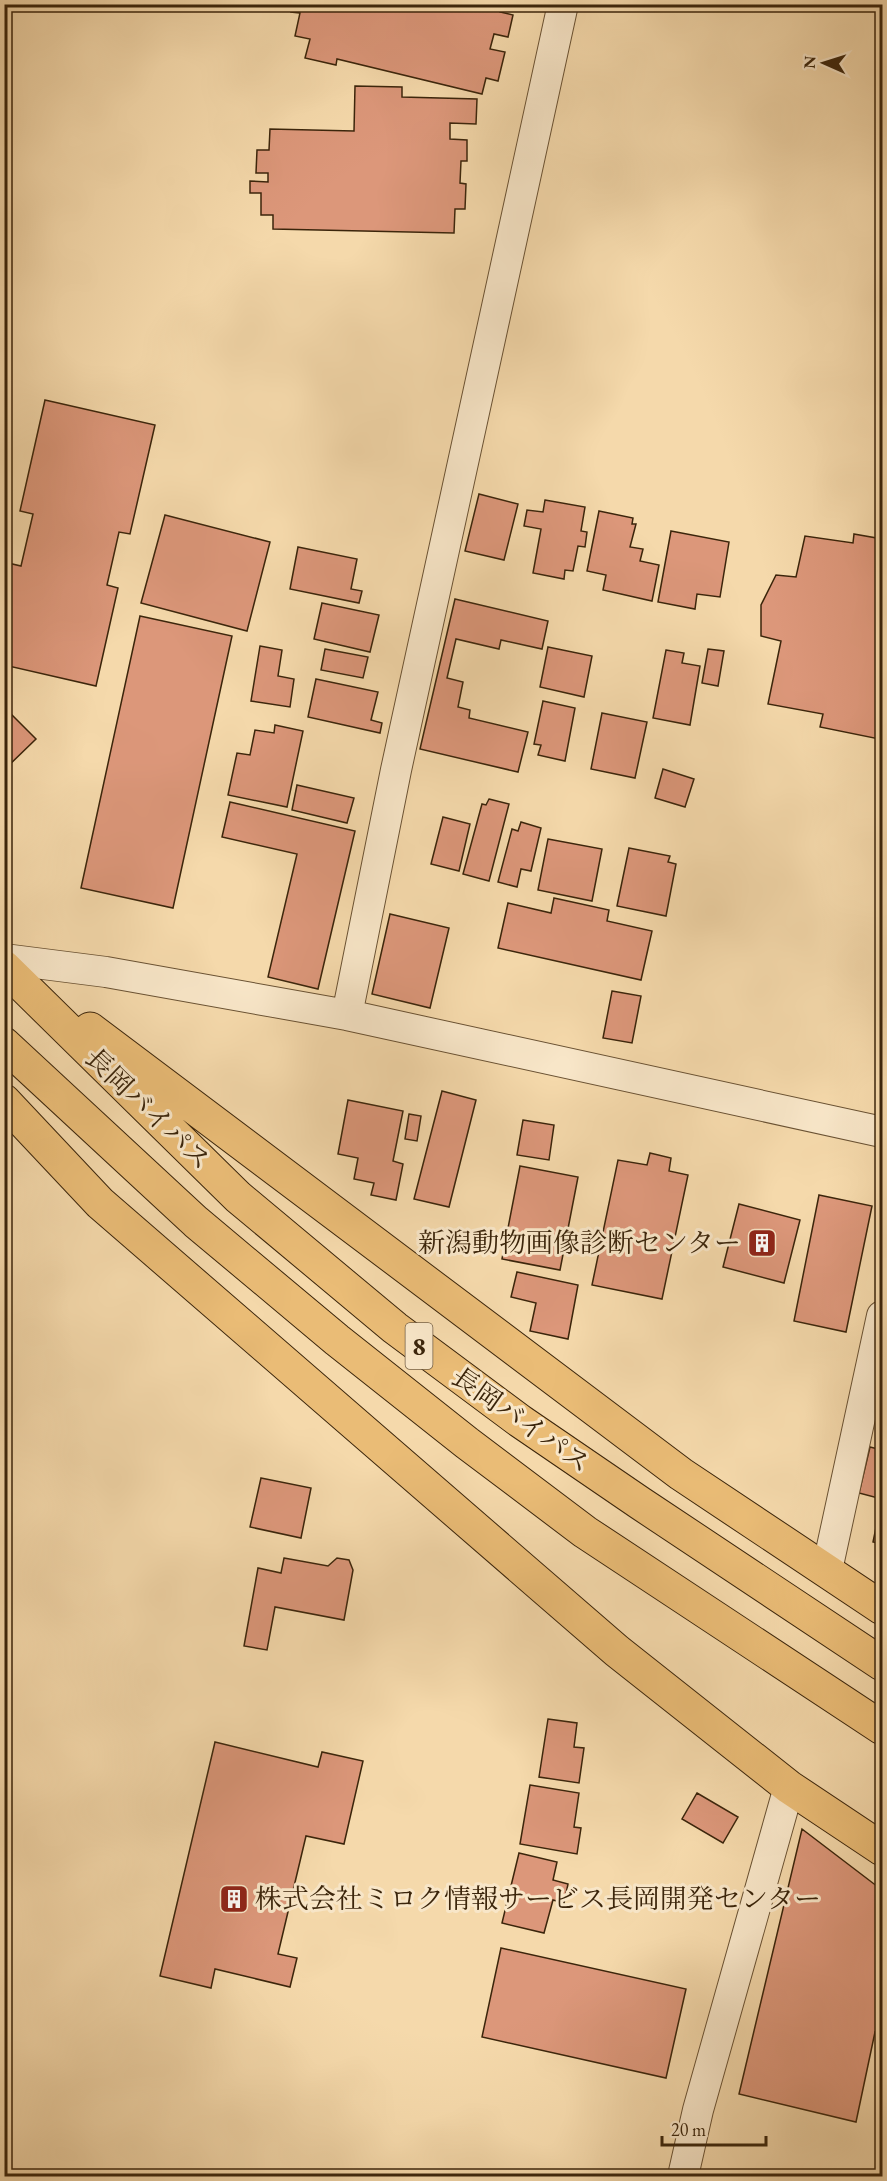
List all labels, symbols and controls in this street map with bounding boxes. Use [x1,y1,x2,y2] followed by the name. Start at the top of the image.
[794,33,854,93] north arrow
[799,55,820,69] text: N
[78,1040,219,1177] street label: 長岡バイパス
[418,1225,741,1260] place label: 新潟動物画像診断センター
[746,1227,778,1259] building icon: 新潟動物画像診断センター
[406,1323,432,1369] road number: 8
[445,1359,597,1480] street label: 長岡バイパス
[255,1881,821,1916] place label: 株式会社ミロク情報サービス長岡開発センター
[218,1883,250,1915] building icon: 株式会社ミロク情報サービス長岡開発センター
[662,2109,766,2147] scale bar
[671,2118,706,2141] text: 20 m

